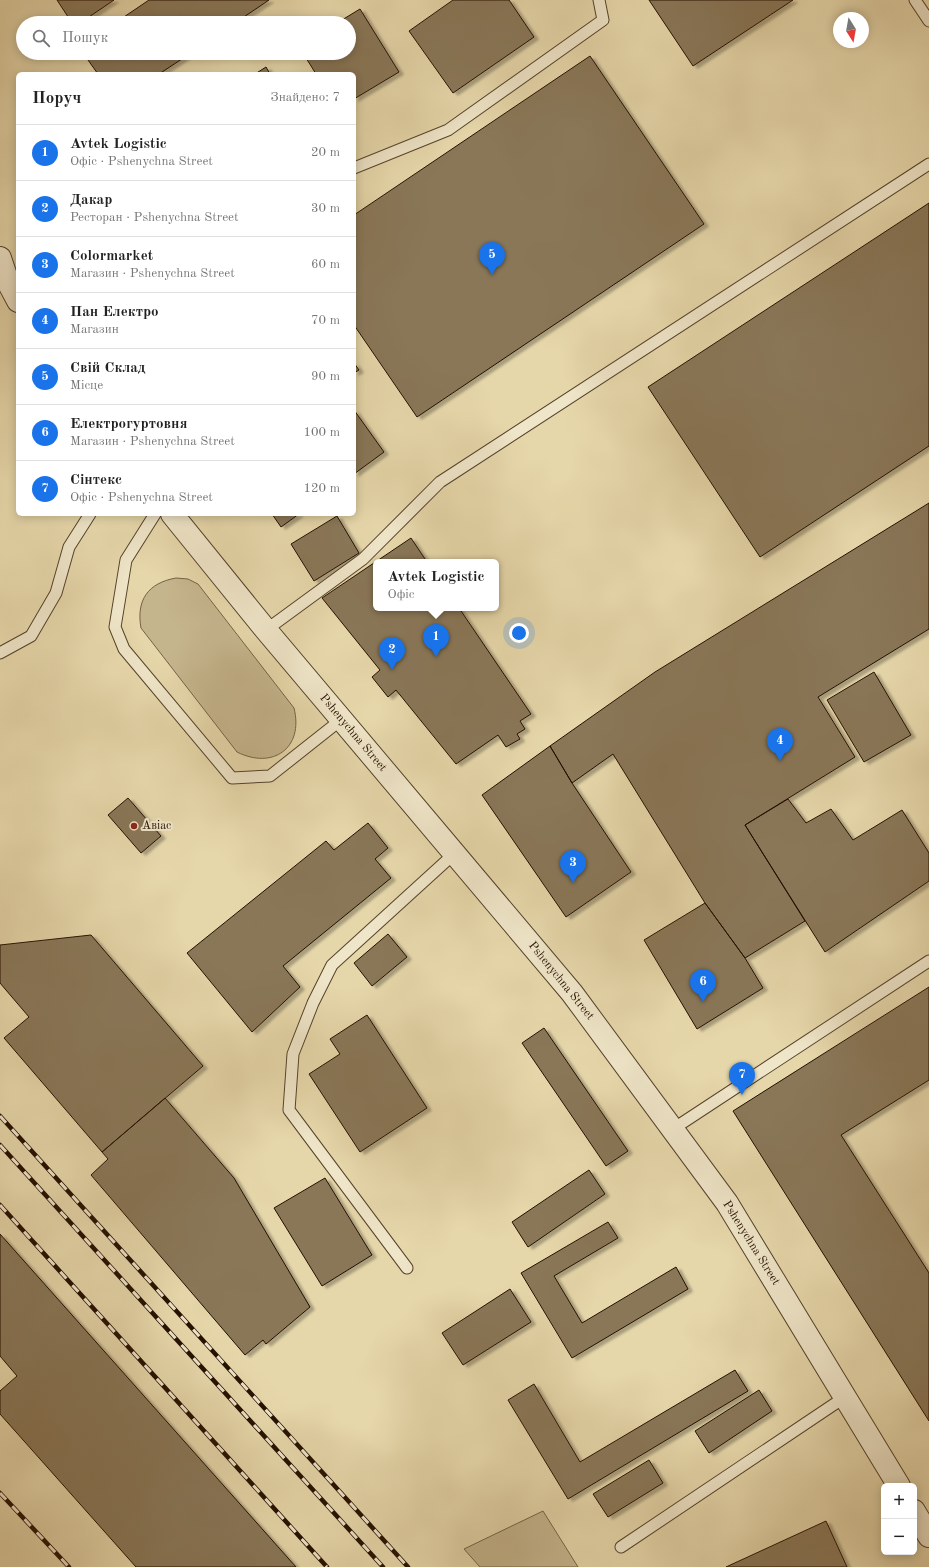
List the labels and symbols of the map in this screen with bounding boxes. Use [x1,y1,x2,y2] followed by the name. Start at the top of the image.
[833,12,869,48] north arrow
[479,242,505,275] pin: 5
[509,623,529,643] your location
[423,624,449,657] pin: 1
[379,637,405,670] pin: 2
[317,692,389,774] street label: Pshenychna Street
[767,728,793,761] pin: 4
[142,819,171,832] place label: Авіас
[129,821,139,831] marker: Авіас
[560,850,586,883] pin: 3
[526,940,596,1022] street label: Pshenychna Street
[690,969,716,1002] pin: 6
[729,1062,755,1095] pin: 7
[720,1199,782,1287] street label: Pshenychna Street

